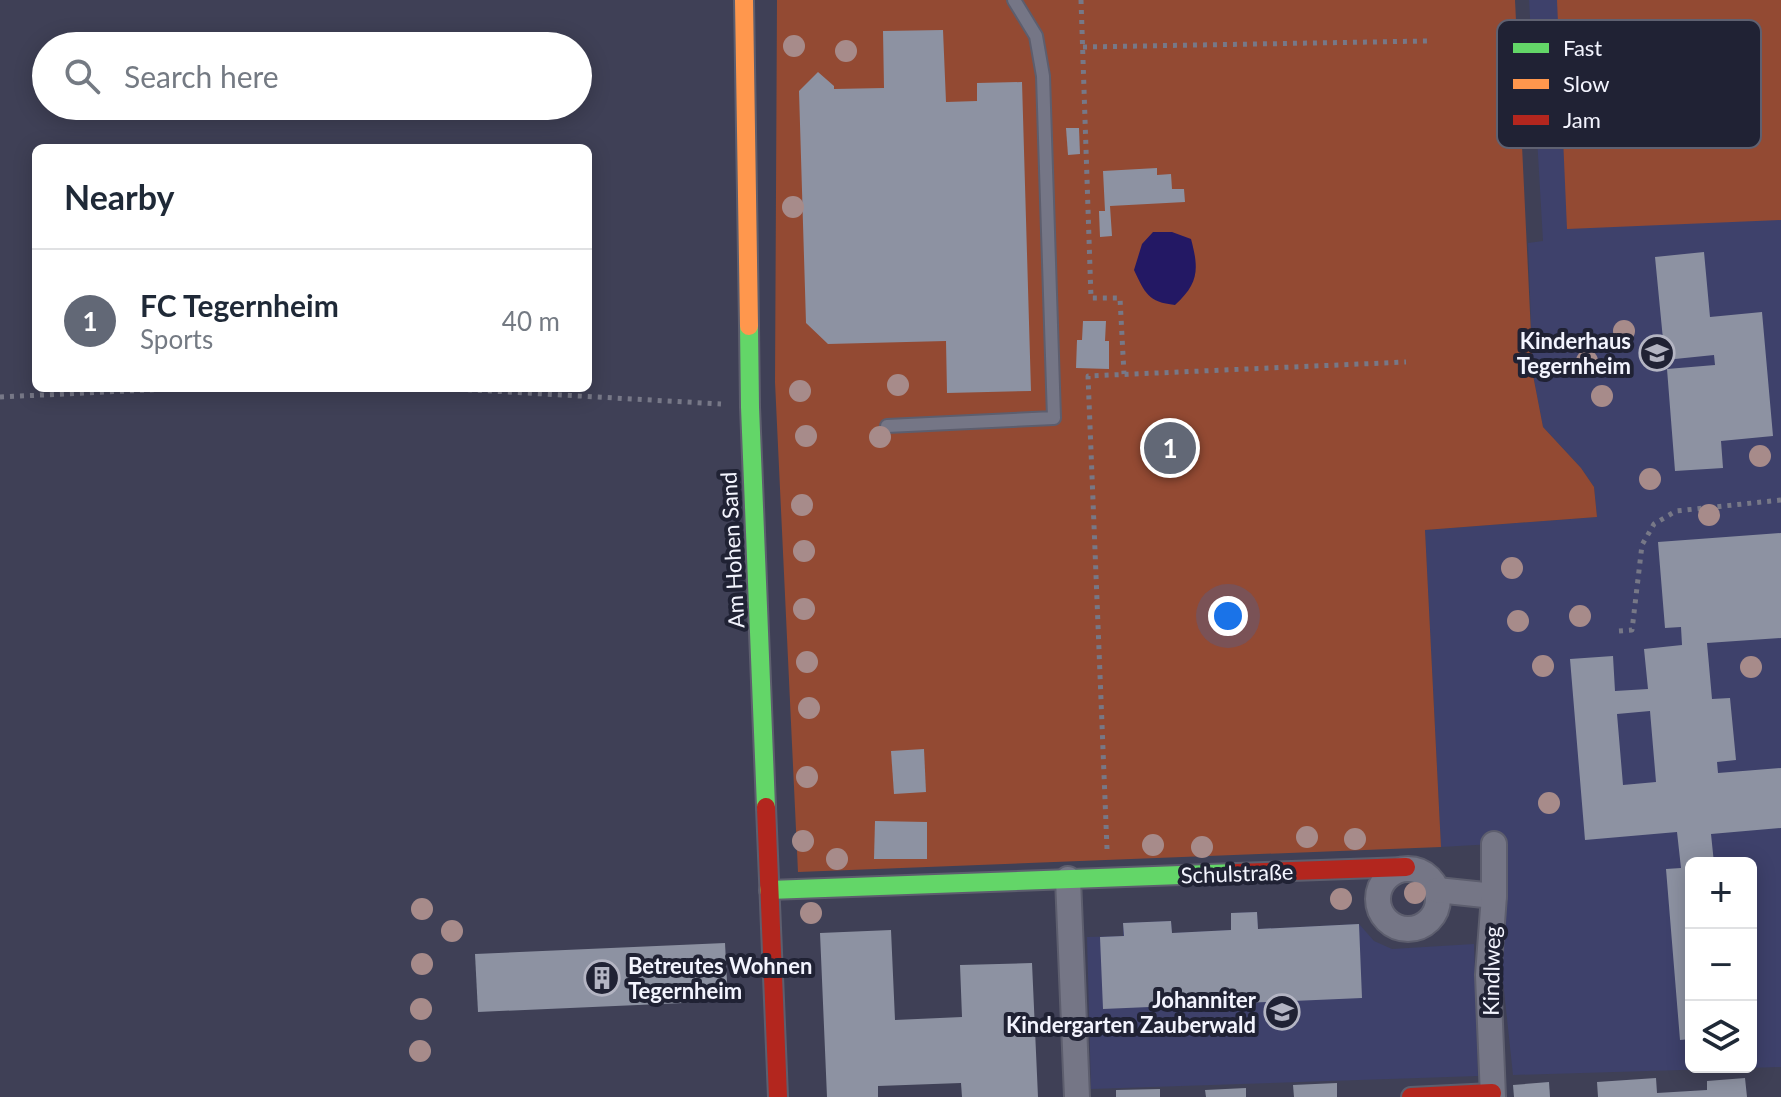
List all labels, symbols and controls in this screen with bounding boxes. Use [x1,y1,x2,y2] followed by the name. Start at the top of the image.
[1497,20,1761,148] legend
[32,32,592,120] search box
[1563,34,1602,61] text: Fast
[60,54,104,98] icon: search
[124,58,279,94] text: Search here
[1563,70,1610,97] text: Slow
[1563,106,1601,133] text: Jam
[64,176,175,217] text: Nearby
[140,287,339,323] text: FC Tegernheim
[82,305,98,337] text: 1
[502,305,560,337] text: 40 m
[140,323,213,355] text: Sports
[1517,327,1631,379] place label: Kinderhaus Tegernheim
[1638,334,1676,372] school or university icon: Kinderhaus Tegernheim
[1144,418,1196,478] pin: 1
[714,471,750,629] street label: Am Hohen Sand
[1208,596,1248,636] your location
[1685,857,1757,1073] map controls
[1685,857,1757,929] button: +
[1180,858,1294,888] street label: Schulstraße
[1477,926,1505,1016] street label: Kindlweg
[1685,929,1757,1001] button: −
[628,952,812,1004] place label: Betreutes Wohnen Tegernheim
[583,959,621,997] building icon: Betreutes Wohnen Tegernheim
[1006,986,1257,1038] place label: Johanniter Kindergarten Zauberwald
[1263,993,1301,1031] school or university icon: Johanniter Kindergarten Zauberwald
[1685,1001,1757,1073] button: layers

